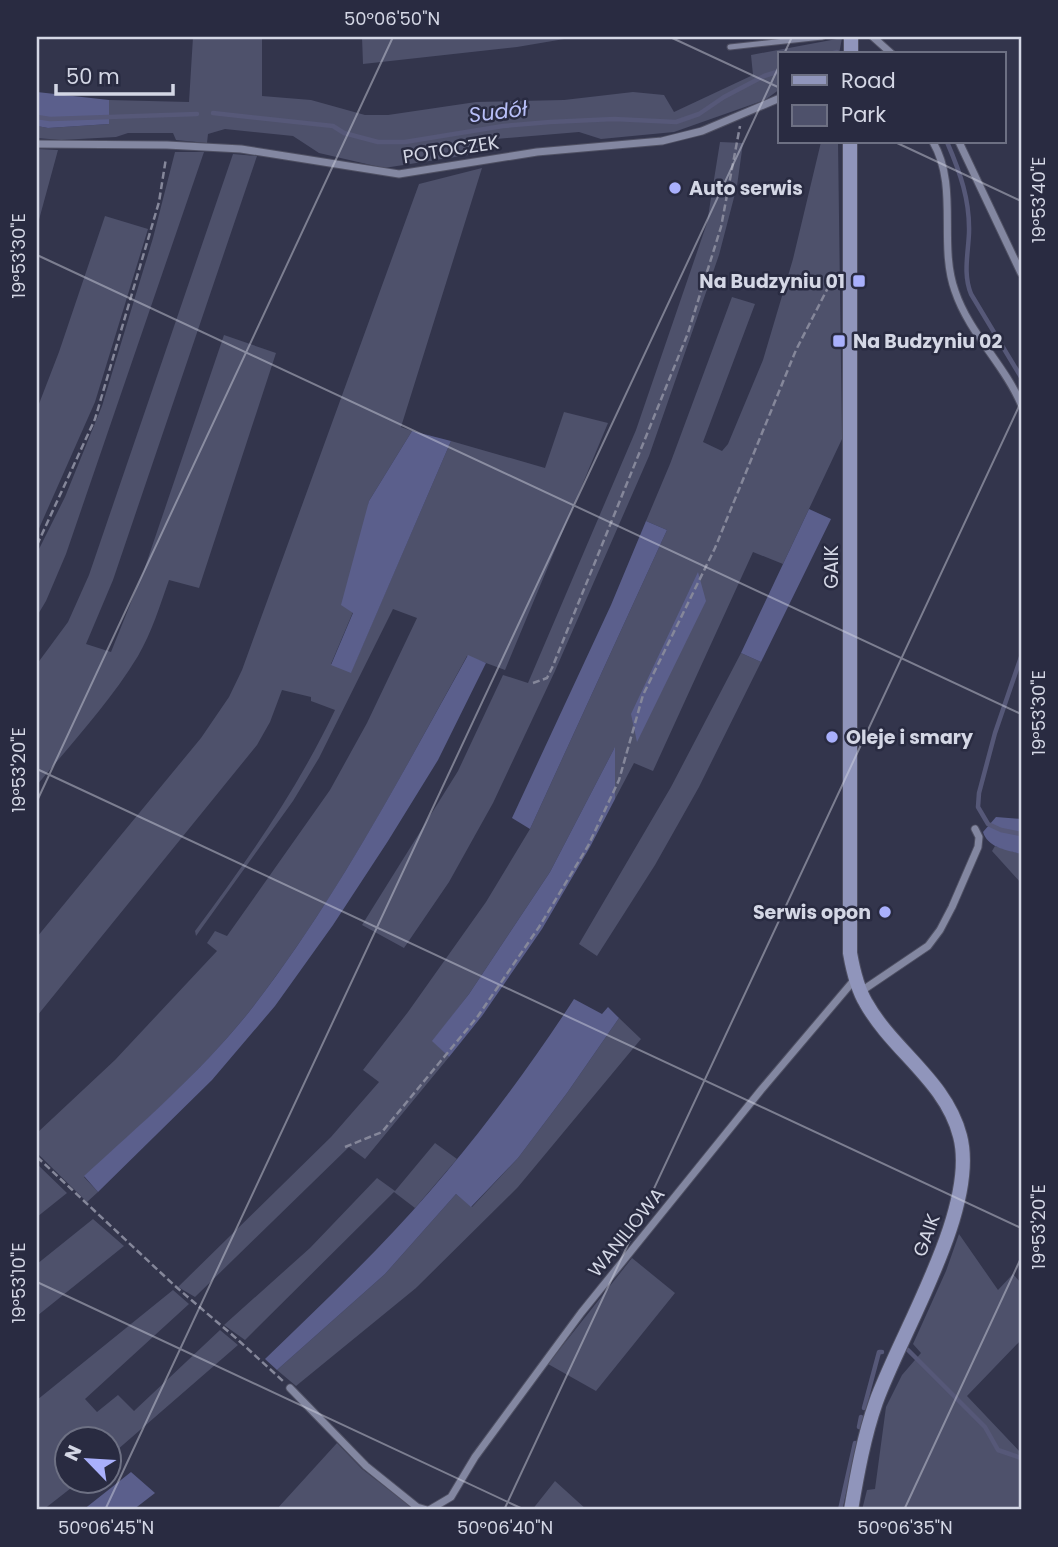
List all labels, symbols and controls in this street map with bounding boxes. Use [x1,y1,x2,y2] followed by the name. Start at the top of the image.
[344,6,440,31] text: 50°06'50"N
[56,52,173,96] scale bar
[778,52,1006,144] legend
[66,62,120,91] text: 50 m
[841,66,896,95] text: Road
[467,93,529,129] water label: Sudół
[841,100,886,129] text: Park
[401,129,501,170] street label: POTOCZEK
[1026,157,1051,243] text: 19°53'40"E
[689,175,803,202] place label: Auto serwis
[667,180,683,196] marker: Auto serwis
[6,213,31,299] text: 19°53'30"E
[699,268,845,295] place label: Na Budzyniu 01
[851,273,867,289] marker: Na Budzyniu 01
[853,328,1003,355] place label: Na Budzyniu 02
[831,333,847,349] marker: Na Budzyniu 02
[818,545,845,589] street label: GAIK
[1026,670,1051,756] text: 19°53'30"E
[846,724,974,751] place label: Oleje i smary
[6,727,31,813] text: 19°53'20"E
[824,729,840,745] marker: Oleje i smary
[753,899,871,926] place label: Serwis opon
[877,904,893,920] marker: Serwis opon
[582,1181,671,1283] street label: WANILIOWA
[1026,1184,1051,1270] text: 19°53'20"E
[906,1210,947,1260] street label: GAIK
[6,1243,31,1323] text: 19°53'10"E
[52,1424,122,1494] north arrow
[58,1441,88,1465] text: N
[58,1515,154,1540] text: 50°06'45"N
[457,1515,553,1540] text: 50°06'40"N
[857,1515,953,1540] text: 50°06'35"N

